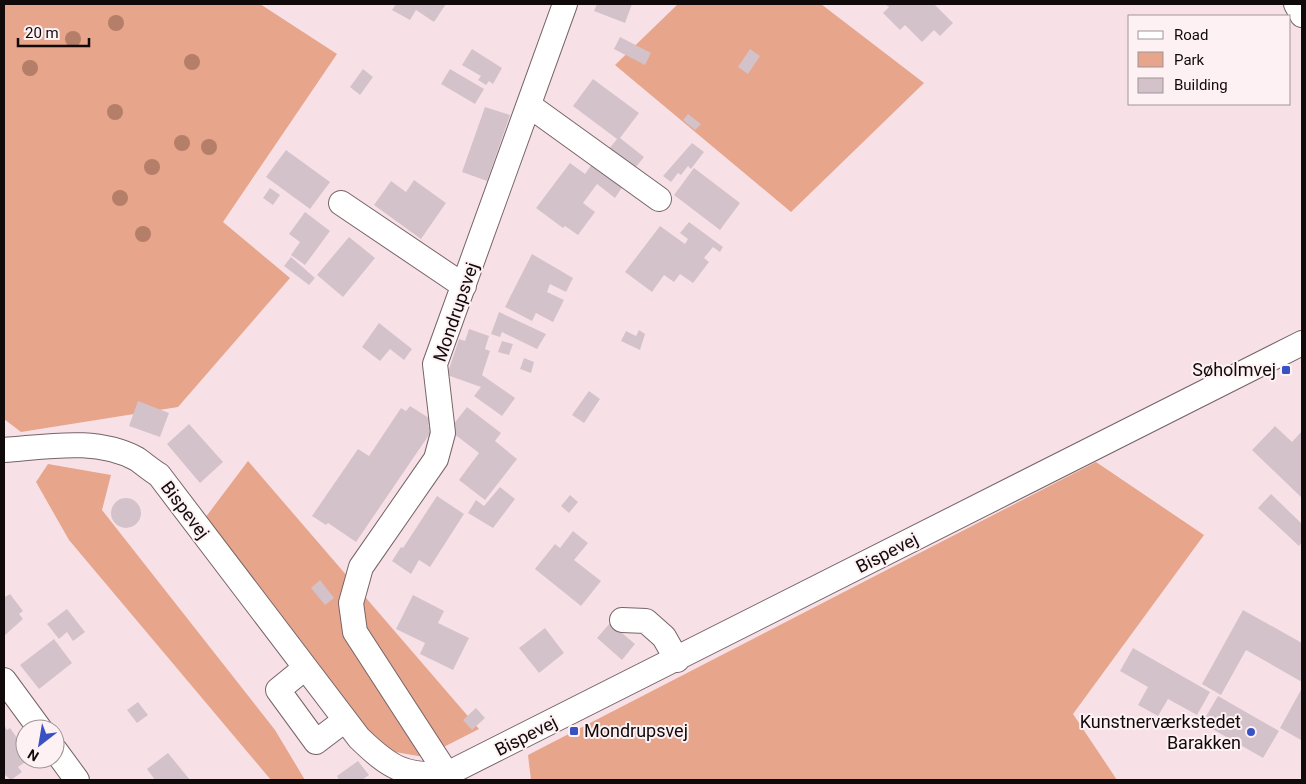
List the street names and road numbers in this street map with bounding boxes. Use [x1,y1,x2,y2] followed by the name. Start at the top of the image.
[429,259,482,364] street label: Mondrupsvej
[157,477,214,543] street label: Bispevej
[852,528,921,577] street label: Bispevej
[491,711,560,760] street label: Bispevej

